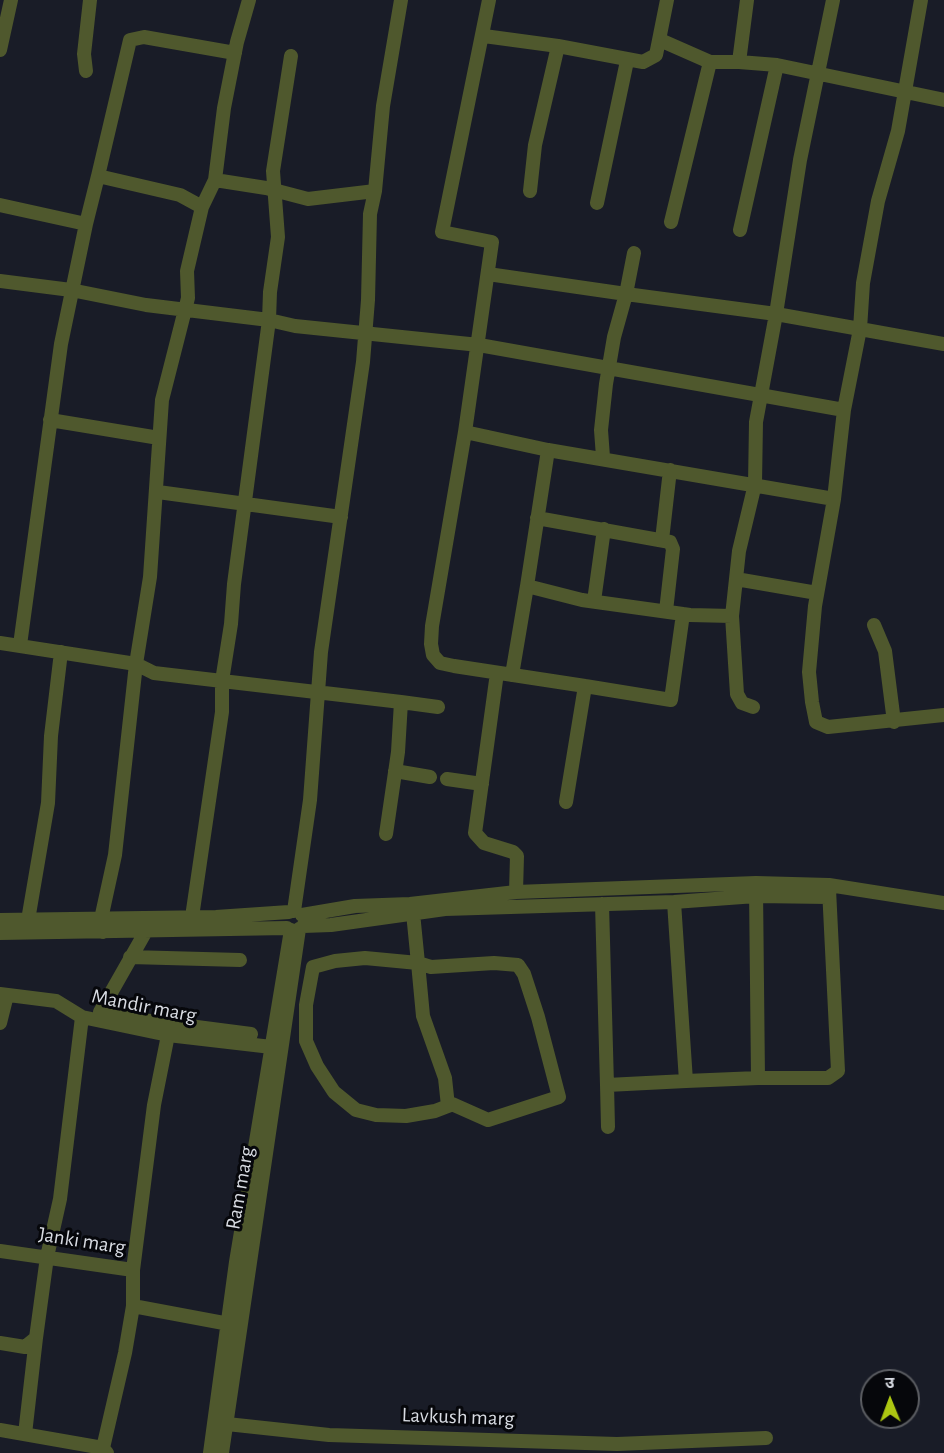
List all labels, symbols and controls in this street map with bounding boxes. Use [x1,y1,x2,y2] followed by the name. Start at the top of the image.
[89,983,199,1029] street label: Mandir marg
[220,1144,260,1232] street label: Ram marg
[37,1222,127,1260] street label: Janki marg
[860,1369,920,1429] north arrow
[885,1375,895,1391] text: उ
[401,1402,515,1432] street label: Lavkush marg

